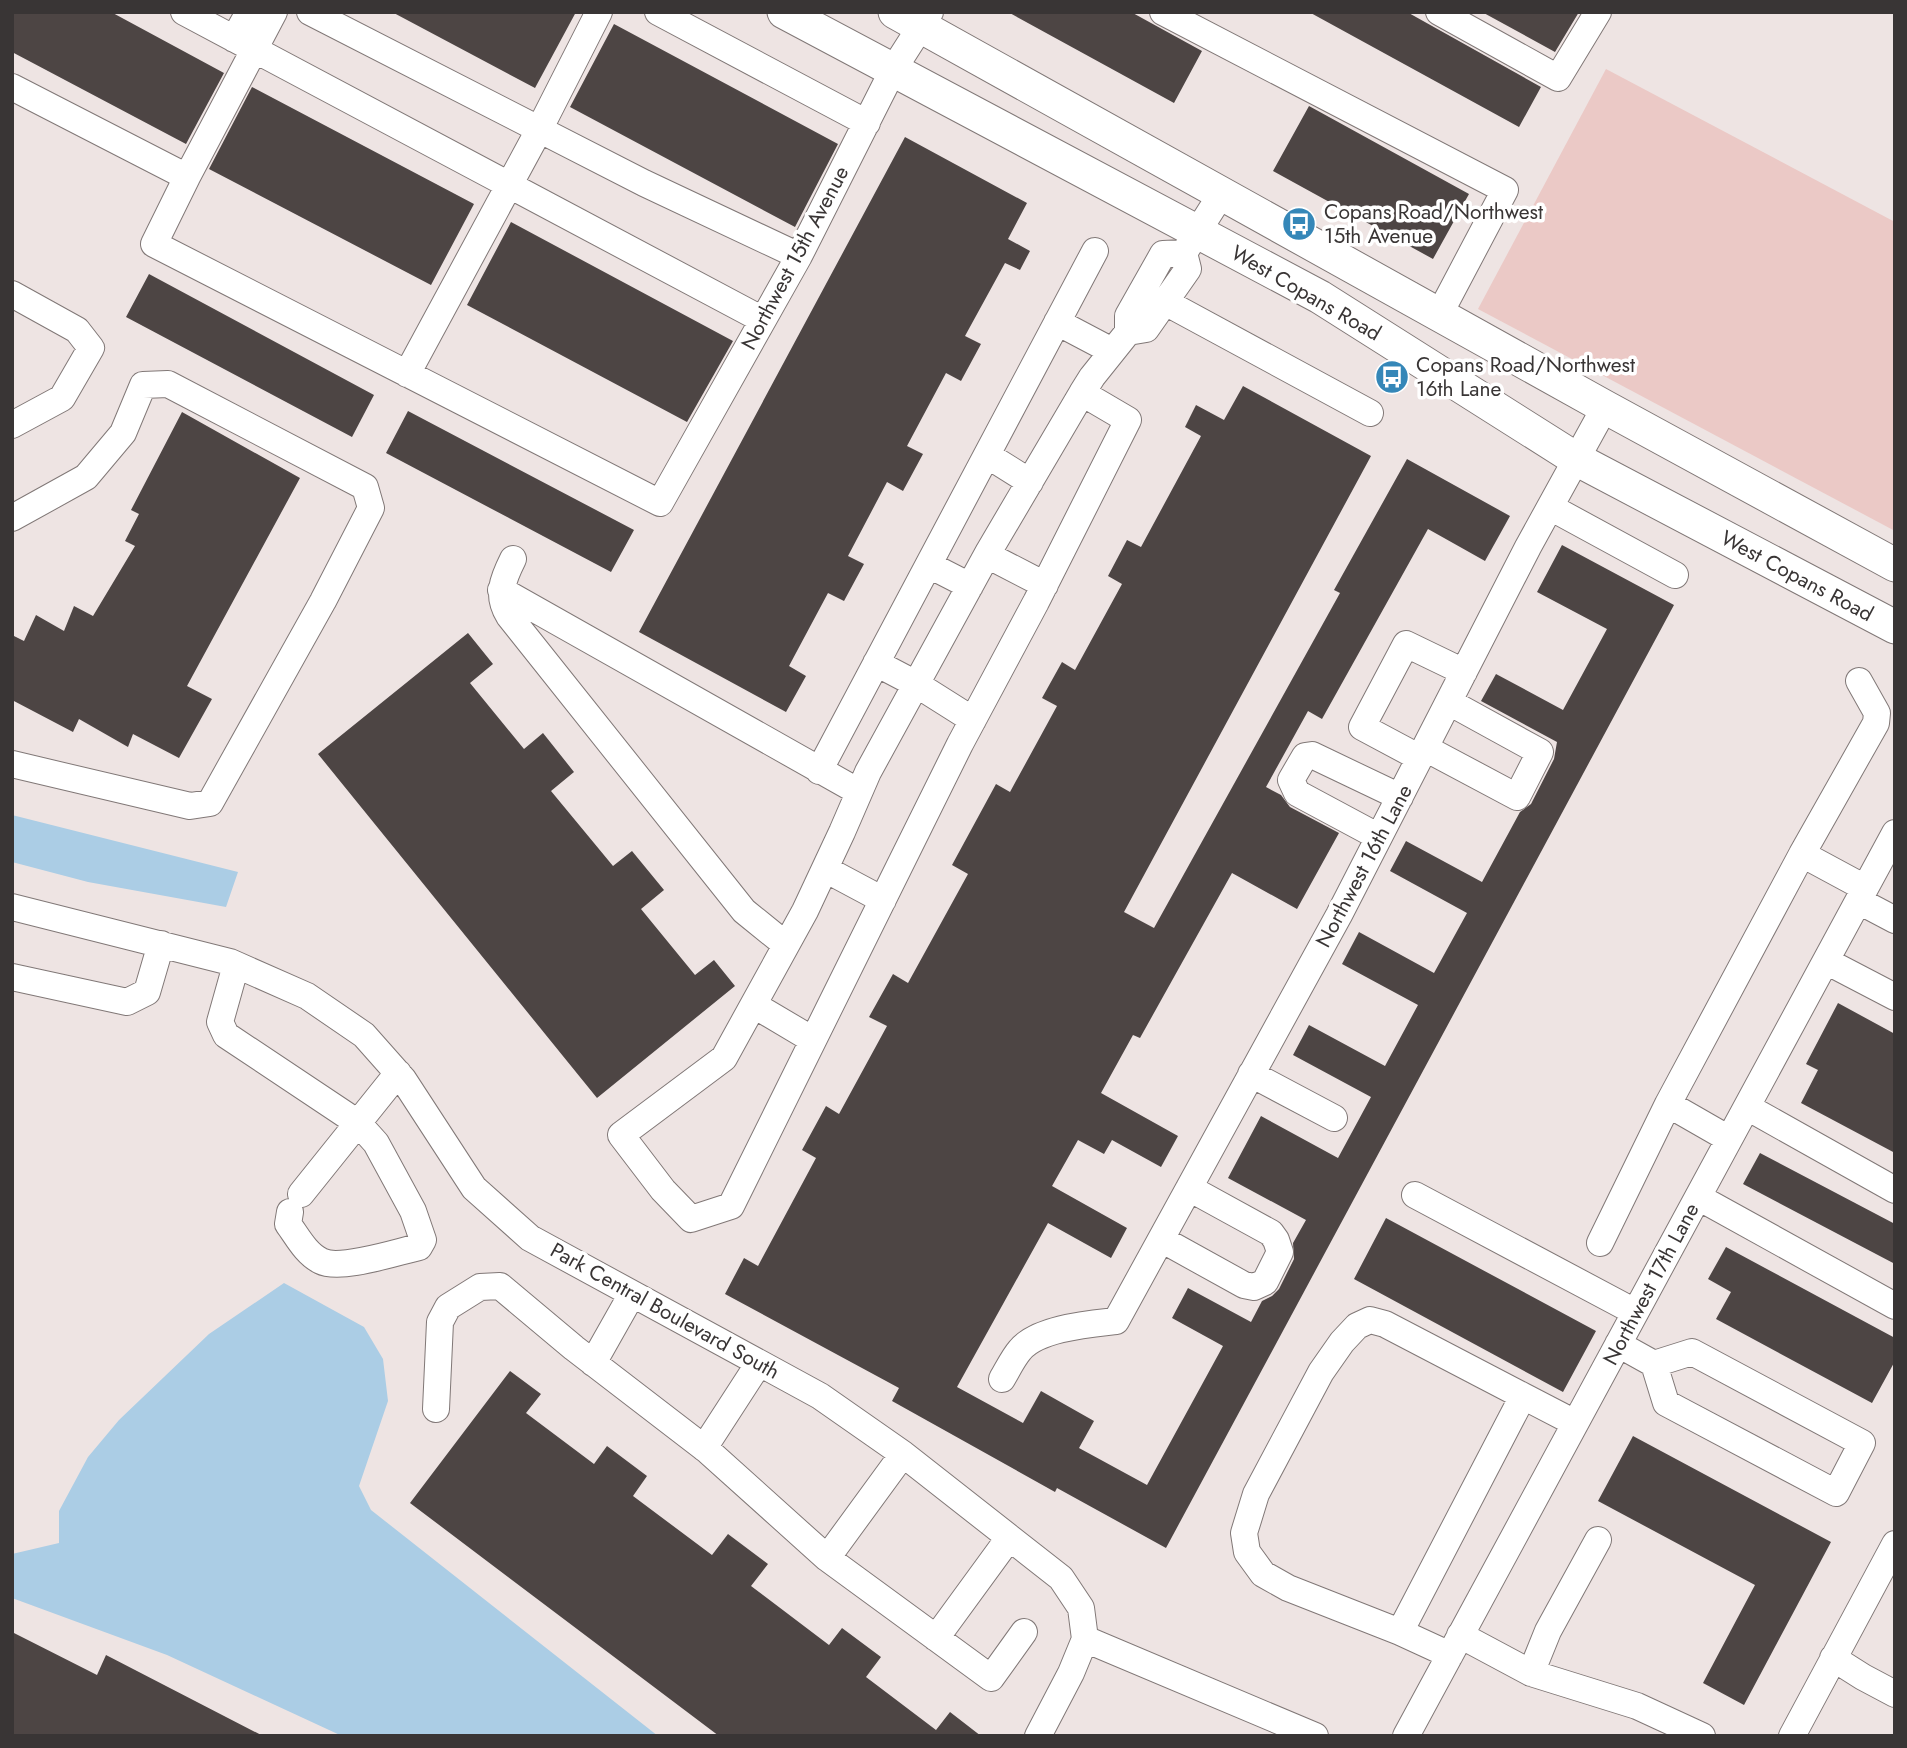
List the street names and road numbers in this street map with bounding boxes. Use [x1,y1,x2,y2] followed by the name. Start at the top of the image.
[734,160,856,355] street label: Northwest 15th Avenue
[1225,238,1387,348] street label: West Copans Road
[1715,523,1879,629] street label: West Copans Road
[1308,779,1420,953] street label: Northwest 16th Lane
[1596,1197,1707,1370] street label: Northwest 17th Lane
[545,1235,785,1387] street label: Park Central Boulevard South

